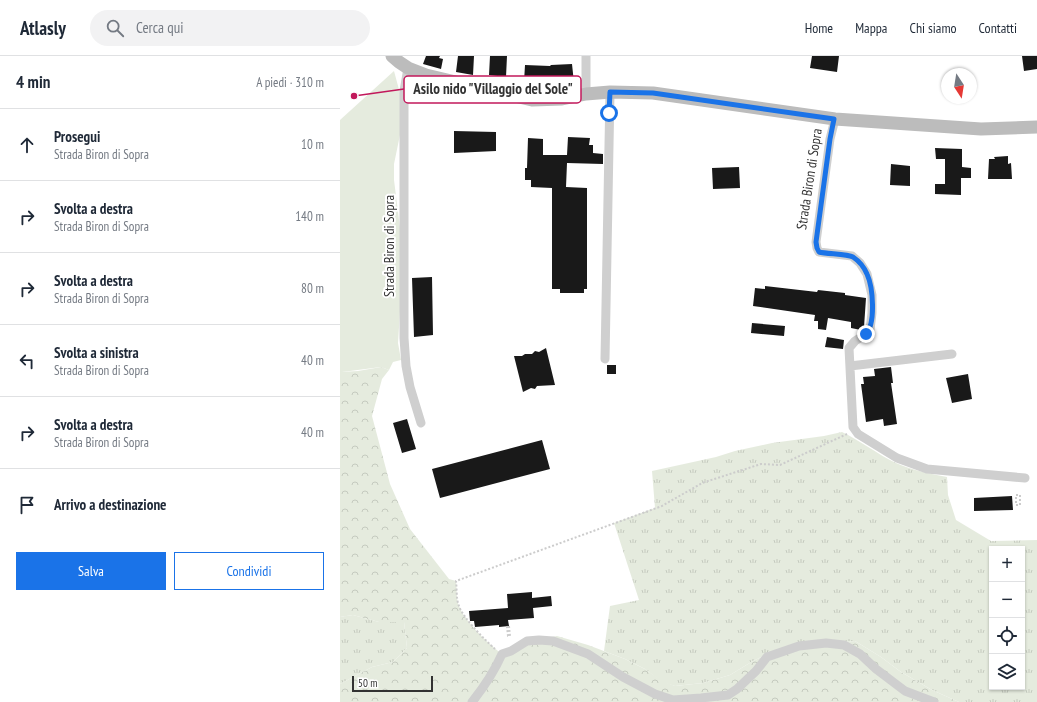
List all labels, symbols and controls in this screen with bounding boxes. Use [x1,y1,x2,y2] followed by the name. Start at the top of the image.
[90,10,370,46] search box
[20,16,66,40] text: Atlasly
[104,17,126,39] icon: search
[136,18,183,37] text: Cerca qui
[805,19,833,37] text: Home
[855,19,887,37] text: Mappa
[909,19,957,37] text: Chi siamo
[979,19,1017,37] text: Contatti
[941,68,977,104] north arrow
[16,71,50,93] text: 4 min
[256,74,324,91] text: A piedi · 310 m
[404,76,581,103] callout: Asilo nido "Villaggio del Sole"
[412,79,573,98] text: Asilo nido "Villaggio del Sole"
[600,104,618,122] route start
[54,127,100,146] text: Prosegui
[792,127,826,231] street label: Strada Biron di Sopra
[16,134,38,156] icon: ahead
[301,136,324,153] text: 10 m
[54,146,149,163] text: Strada Biron di Sopra
[380,195,398,297] street label: Strada Biron di Sopra
[54,199,133,218] text: Svolta a destra
[16,206,38,228] icon: right
[295,208,324,225] text: 140 m
[54,218,149,235] text: Strada Biron di Sopra
[54,271,133,290] text: Svolta a destra
[16,278,38,300] icon: right
[301,280,324,297] text: 80 m
[54,290,149,307] text: Strada Biron di Sopra
[857,325,875,343] route end
[54,343,139,362] text: Svolta a sinistra
[16,350,38,372] icon: left
[301,352,324,369] text: 40 m
[54,362,149,379] text: Strada Biron di Sopra
[54,415,133,434] text: Svolta a destra
[16,422,38,444] icon: right
[301,424,324,441] text: 40 m
[54,434,149,451] text: Strada Biron di Sopra
[16,494,38,516] icon: arrive
[54,495,167,514] text: Arrivo a destinazione
[989,546,1025,690] map controls
[989,546,1025,582] button: +
[16,552,166,590] button: Salva
[174,552,324,590] button: Condividi
[989,582,1025,618] button: −
[989,618,1025,654] button: locate
[989,654,1025,690] button: layers
[352,674,433,693] scale bar
[358,676,377,690] text: 50 m

